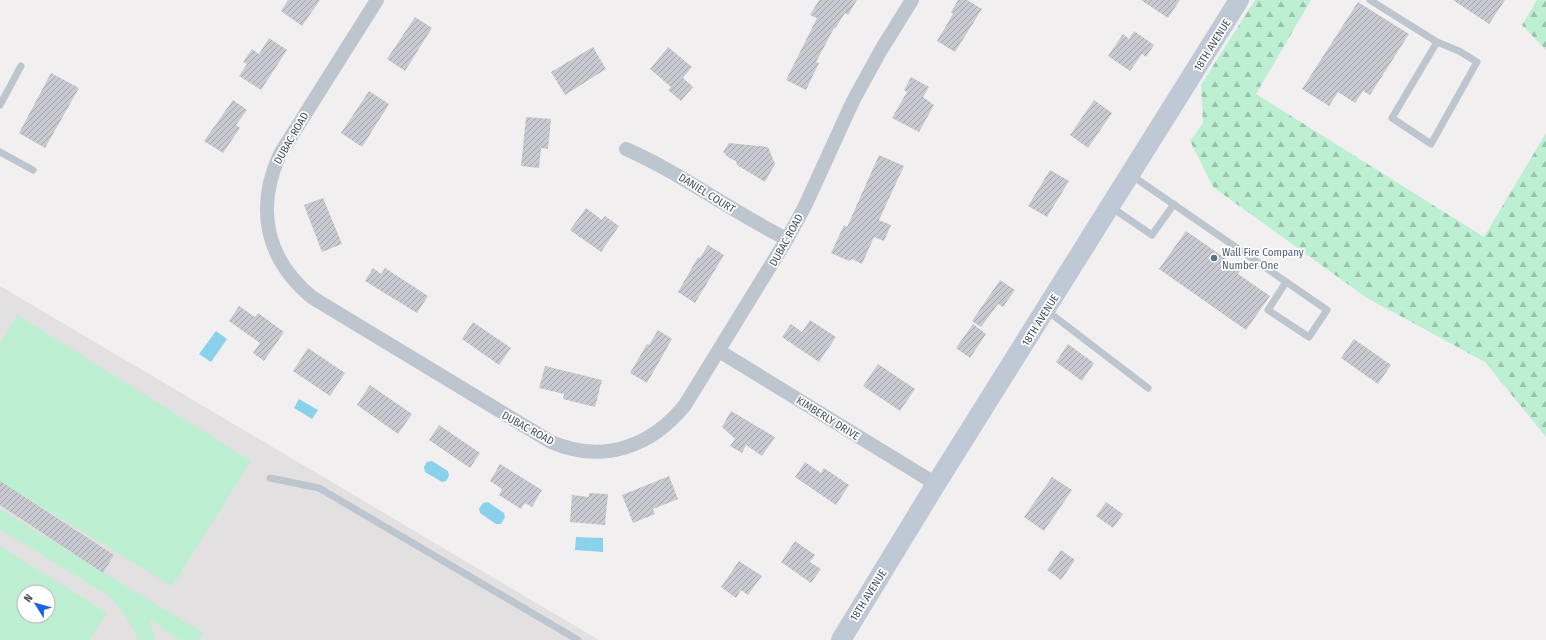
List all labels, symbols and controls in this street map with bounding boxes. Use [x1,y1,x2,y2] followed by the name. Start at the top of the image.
[1191,17,1233,74] street label: 18TH AVENUE
[271,110,311,166] street label: DUBAC ROAD
[676,171,738,216] street label: DANIEL COURT
[767,212,806,269] street label: DUBAC ROAD
[1222,246,1304,272] place label: Wall Fire Company Number One
[1209,253,1219,263] marker: Wall Fire Company Number One
[1019,292,1061,349] street label: 18TH AVENUE
[794,394,862,443] street label: KIMBERLY DRIVE
[499,409,556,448] street label: DUBAC ROAD
[847,567,889,624] street label: 18TH AVENUE
[16,584,56,624] north arrow
[21,592,36,605] text: N

